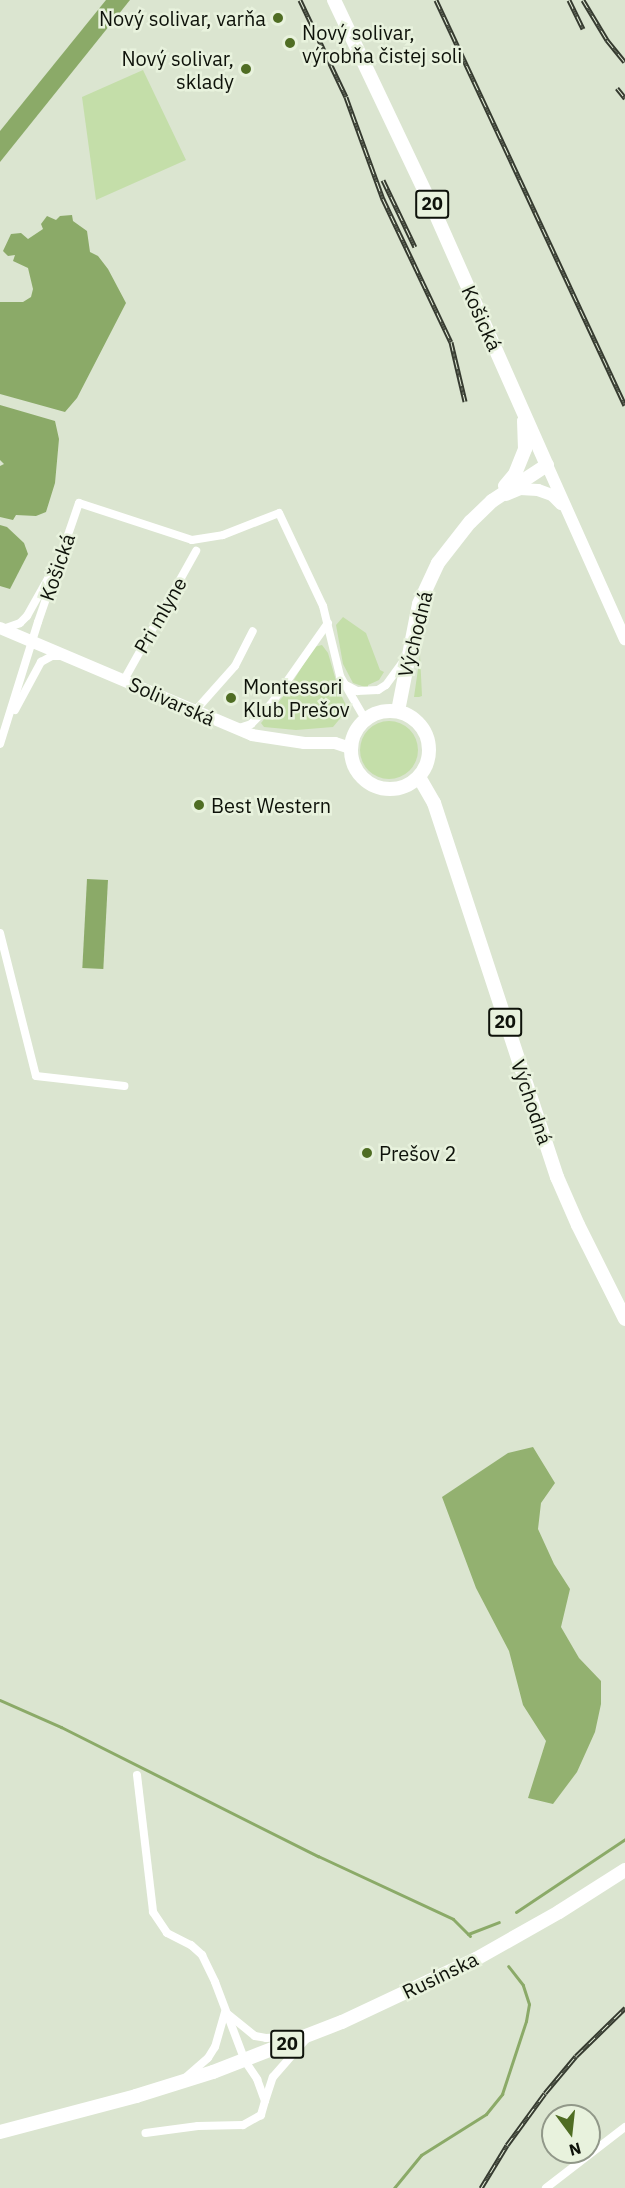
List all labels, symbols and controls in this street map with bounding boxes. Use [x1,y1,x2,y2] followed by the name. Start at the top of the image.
[99,6,266,30] place label: Nový solivar, varňa
[271,11,285,25] marker: Nový solivar, varňa
[302,20,462,67] place label: Nový solivar, výrobňa čistej soli
[283,36,297,50] marker: Nový solivar, výrobňa čistej soli
[121,46,234,93] place label: Nový solivar, sklady
[239,62,253,76] marker: Nový solivar, sklady
[414,189,450,219] road number: 20
[457,281,507,355] street label: Košická
[34,530,80,604] street label: Košická
[129,573,191,657] street label: Pri mlyne
[393,588,437,680] street label: Východná
[125,671,219,731] street label: Solivarská
[243,674,350,721] place label: Montessori Klub Prešov
[224,691,238,705] marker: Montessori Klub Prešov
[211,793,331,817] place label: Best Western
[192,798,206,812] marker: Best Western
[487,1007,523,1037] road number: 20
[506,1056,558,1148] street label: Východná
[379,1141,456,1165] place label: Prešov 2
[360,1146,374,1160] marker: Prešov 2
[398,1946,482,2004] street label: Rusínska
[269,2029,305,2059] road number: 20
[541,2104,601,2164] north arrow
[567,2138,583,2161] text: N

